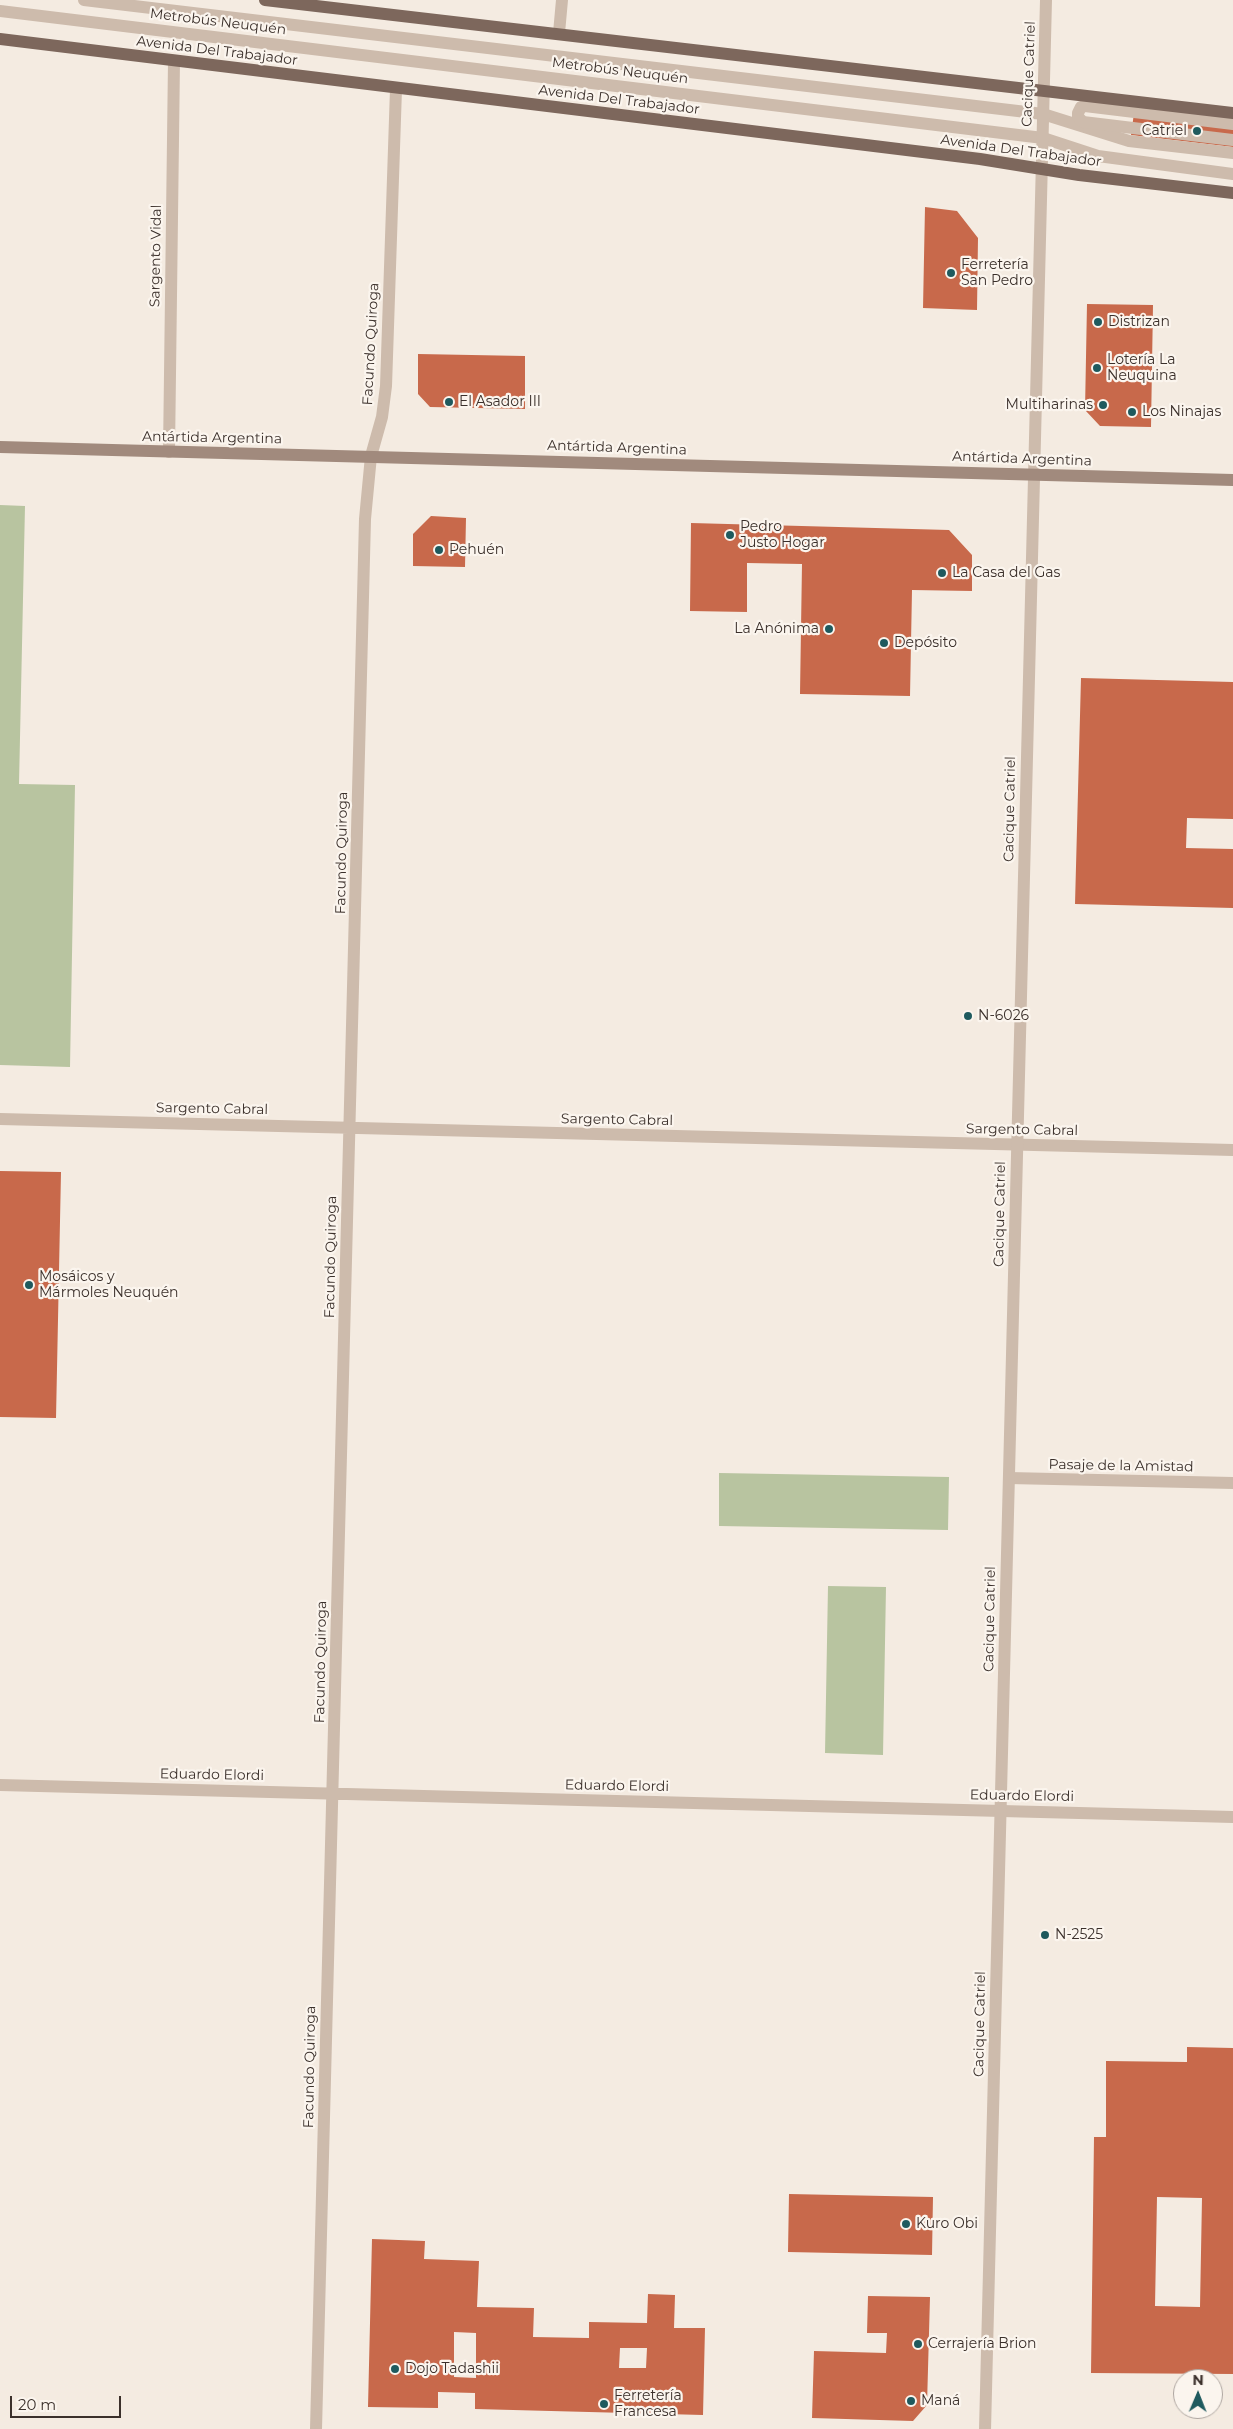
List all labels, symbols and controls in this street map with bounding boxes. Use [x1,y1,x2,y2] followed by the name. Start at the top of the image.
[149,5,287,39] street label: Metrobús Neuquén
[1019,21,1039,127] street label: Cacique Catriel
[135,33,299,69] street label: Avenida Del Trabajador
[551,54,689,88] street label: Metrobús Neuquén
[537,82,701,118] street label: Avenida Del Trabajador
[1142,123,1187,139] place label: Catriel
[1191,125,1203,137] marker: Catriel
[939,131,1103,171] street label: Avenida Del Trabajador
[147,205,165,307] street label: Sargento Vidal
[961,257,1033,290] place label: Ferretería San Pedro
[945,267,957,279] marker: Ferretería San Pedro
[359,282,383,406] street label: Facundo Quiroga
[1108,314,1170,330] place label: Distrizan
[1092,316,1104,328] marker: Distrizan
[1107,352,1177,384] place label: Lotería La Neuquina
[1091,362,1103,374] marker: Lotería La Neuquina
[459,394,541,410] place label: El Asador III
[443,396,455,408] marker: El Asador III
[1006,397,1093,413] place label: Multiharinas
[1097,399,1109,411] marker: Multiharinas
[1142,404,1221,420] place label: Los Ninajas
[1126,406,1138,418] marker: Los Ninajas
[142,428,282,448] street label: Antártida Argentina
[547,437,687,459] street label: Antártida Argentina
[952,448,1092,470] street label: Antártida Argentina
[740,519,825,552] place label: Pedro Justo Hogar
[724,529,736,541] marker: Pedro Justo Hogar
[449,542,504,558] place label: Pehuén
[433,544,445,556] marker: Pehuén
[952,565,1060,581] place label: La Casa del Gas
[936,567,948,579] marker: La Casa del Gas
[734,621,819,637] place label: La Anónima
[823,623,835,635] marker: La Anónima
[894,635,957,651] place label: Depósito
[878,637,890,649] marker: Depósito
[1001,756,1019,862] street label: Cacique Catriel
[333,792,351,914] street label: Facundo Quiroga
[978,1008,1029,1024] place label: N-6026
[962,1010,974,1022] marker: N-6026
[156,1100,268,1118] street label: Sargento Cabral
[561,1111,673,1129] street label: Sargento Cabral
[966,1121,1078,1139] street label: Sargento Cabral
[991,1161,1009,1267] street label: Cacique Catriel
[322,1196,340,1318] street label: Facundo Quiroga
[39,1269,179,1302] place label: Mosáicos y Mármoles Neuquén
[23,1279,35,1291] marker: Mosáicos y Mármoles Neuquén
[1048,1456,1194,1476] street label: Pasaje de la Amistad
[981,1566,999,1672] street label: Cacique Catriel
[312,1601,330,1723] street label: Facundo Quiroga
[160,1766,264,1784] street label: Eduardo Elordi
[565,1777,669,1795] street label: Eduardo Elordi
[970,1787,1074,1805] street label: Eduardo Elordi
[1055,1927,1103,1943] place label: N-2525
[1039,1929,1051,1941] marker: N-2525
[971,1971,989,2077] street label: Cacique Catriel
[301,2006,319,2128] street label: Facundo Quiroga
[916,2216,978,2232] place label: Kuro Obi
[900,2218,912,2230] marker: Kuro Obi
[928,2336,1036,2352] place label: Cerrajería Brion
[912,2338,924,2350] marker: Cerrajería Brion
[405,2361,499,2377] place label: Dojo Tadashii
[389,2363,401,2375] marker: Dojo Tadashii
[1173,2369,1223,2419] north arrow
[1192,2371,1204,2389] text: N
[12,2386,124,2418] scale bar
[614,2388,682,2420] place label: Ferretería Francesa
[921,2393,960,2409] place label: Maná
[18,2395,56,2414] text: 20 m
[905,2395,917,2407] marker: Maná
[598,2398,610,2410] marker: Ferretería Francesa

